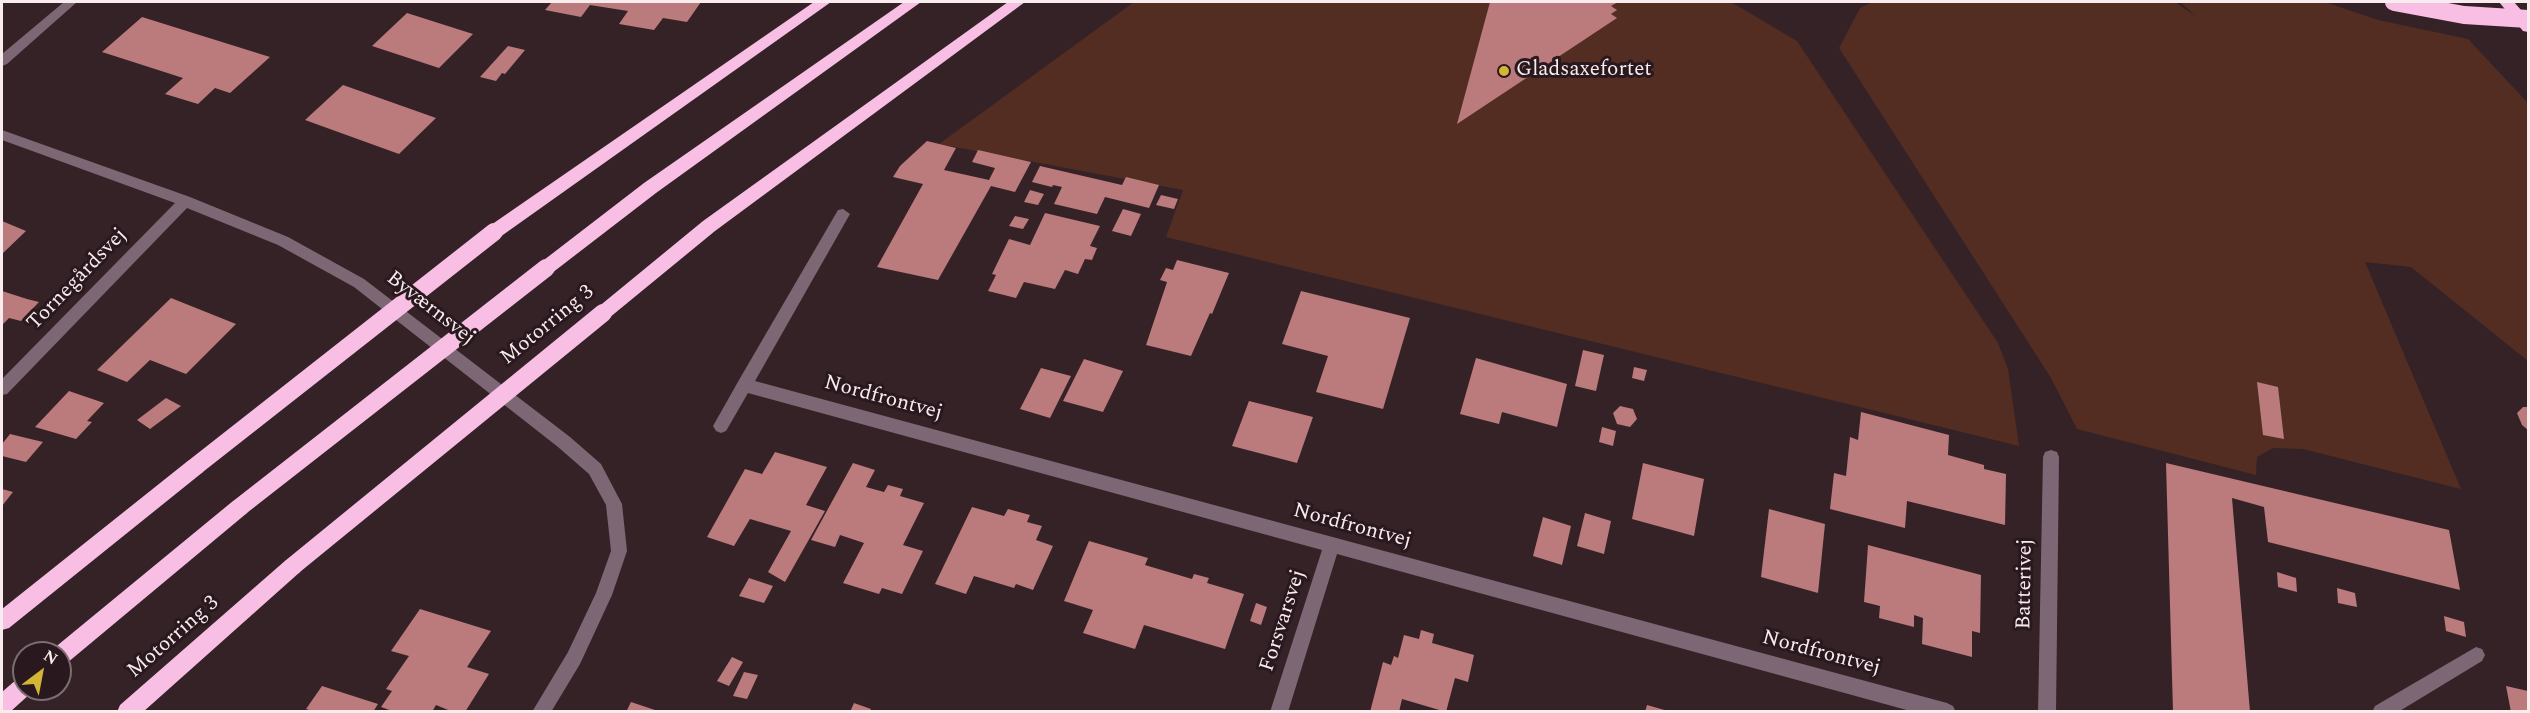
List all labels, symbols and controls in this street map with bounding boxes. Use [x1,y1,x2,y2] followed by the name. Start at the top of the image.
[1516,58,1652,84] place label: Gladsaxefortet
[1497,64,1511,78] marker: Gladsaxefortet
[23,224,133,336] street label: Tornegårdsvej
[381,266,479,352] street label: Byværnsvej
[496,281,600,371] street label: Motorring 3
[821,371,945,427] street label: Nordfrontvej
[1290,499,1414,555] street label: Nordfrontvej
[2013,538,2039,630] street label: Batterivej
[1256,567,1312,675] street label: Forsvarsvej
[123,591,225,685] street label: Motorring 3
[1759,626,1883,682] street label: Nordfrontvej
[12,641,72,701] north arrow
[39,644,62,671] text: N

